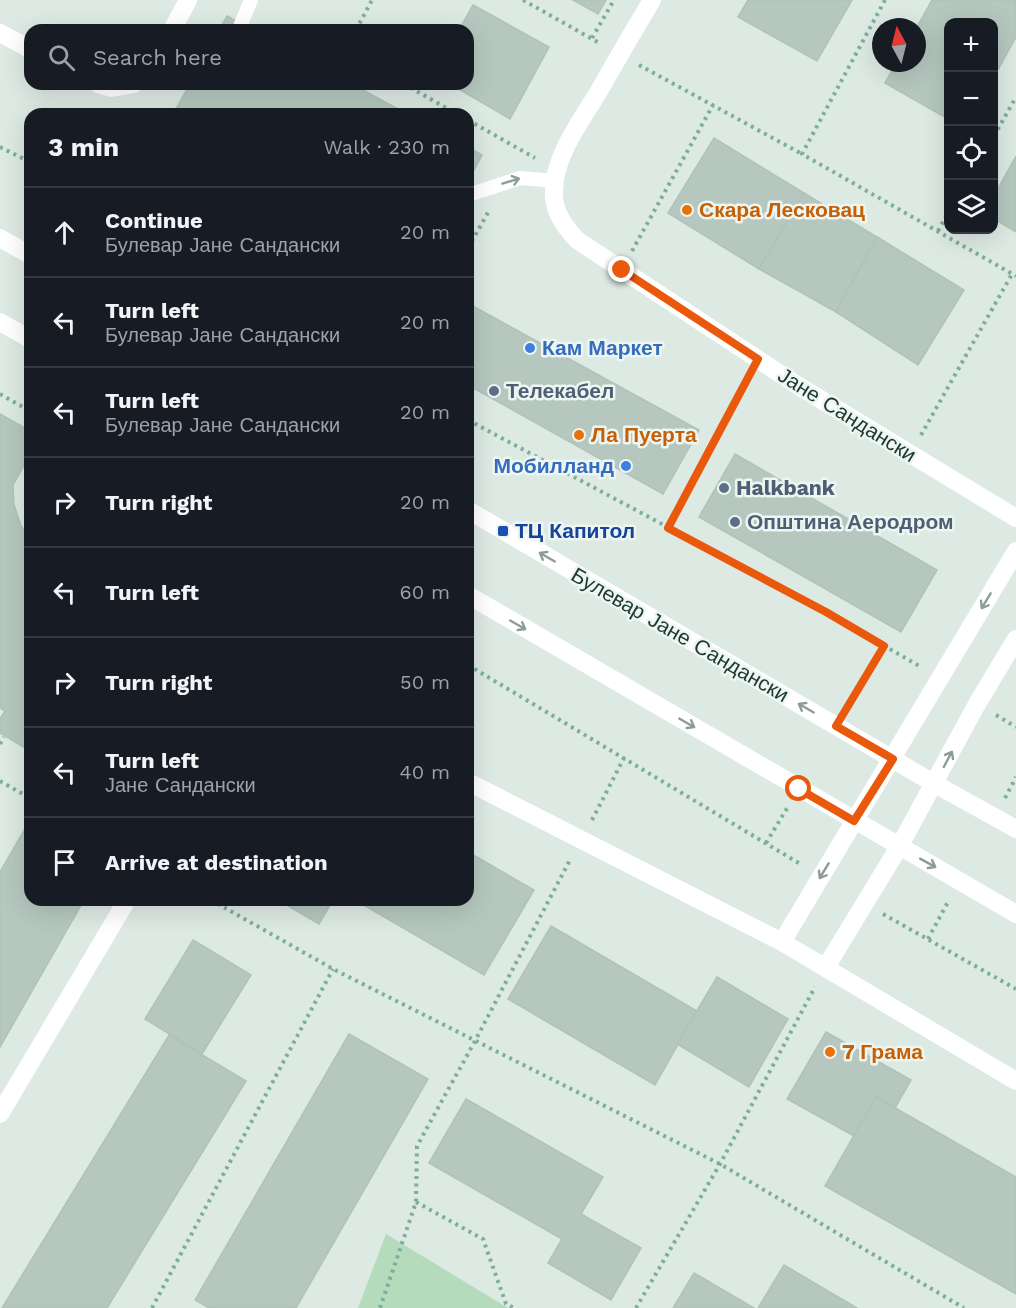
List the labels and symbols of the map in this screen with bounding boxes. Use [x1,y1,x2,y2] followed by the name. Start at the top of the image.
[872,18,926,72] north arrow
[501,175,520,186] one-way arrow
[699,197,865,222] place label: Скара Лесковац
[680,203,694,217] marker: Скара Лесковац
[608,256,634,282] route end
[542,335,663,360] place label: Кам Маркет
[523,341,537,355] marker: Кам Маркет
[774,362,921,467] street label: Јане Сандански
[506,378,614,403] place label: Телекабел
[487,384,501,398] marker: Телекабел
[591,422,697,447] place label: Ла Пуерта
[572,428,586,442] marker: Ла Пуерта
[493,453,614,478] place label: Мобилланд
[619,459,633,473] marker: Мобилланд
[736,475,836,500] place label: Halkbank
[717,481,731,495] marker: Halkbank
[747,509,954,534] place label: Општина Аеродром
[728,515,742,529] marker: Општина Аеродром
[515,518,635,543] place label: ТЦ Капитол
[496,524,510,538] marker: ТЦ Капитол
[539,550,556,562] one-way arrow
[567,562,793,707] street label: Булевар Јане Сандански
[980,592,992,609] one-way arrow
[510,619,527,631] one-way arrow
[798,702,815,714] one-way arrow
[678,717,695,729] one-way arrow
[942,751,954,769] one-way arrow
[785,775,811,801] route start
[919,857,936,869] one-way arrow
[818,862,830,879] one-way arrow
[842,1039,923,1064] place label: 7 Грама
[823,1045,837,1059] marker: 7 Грама

